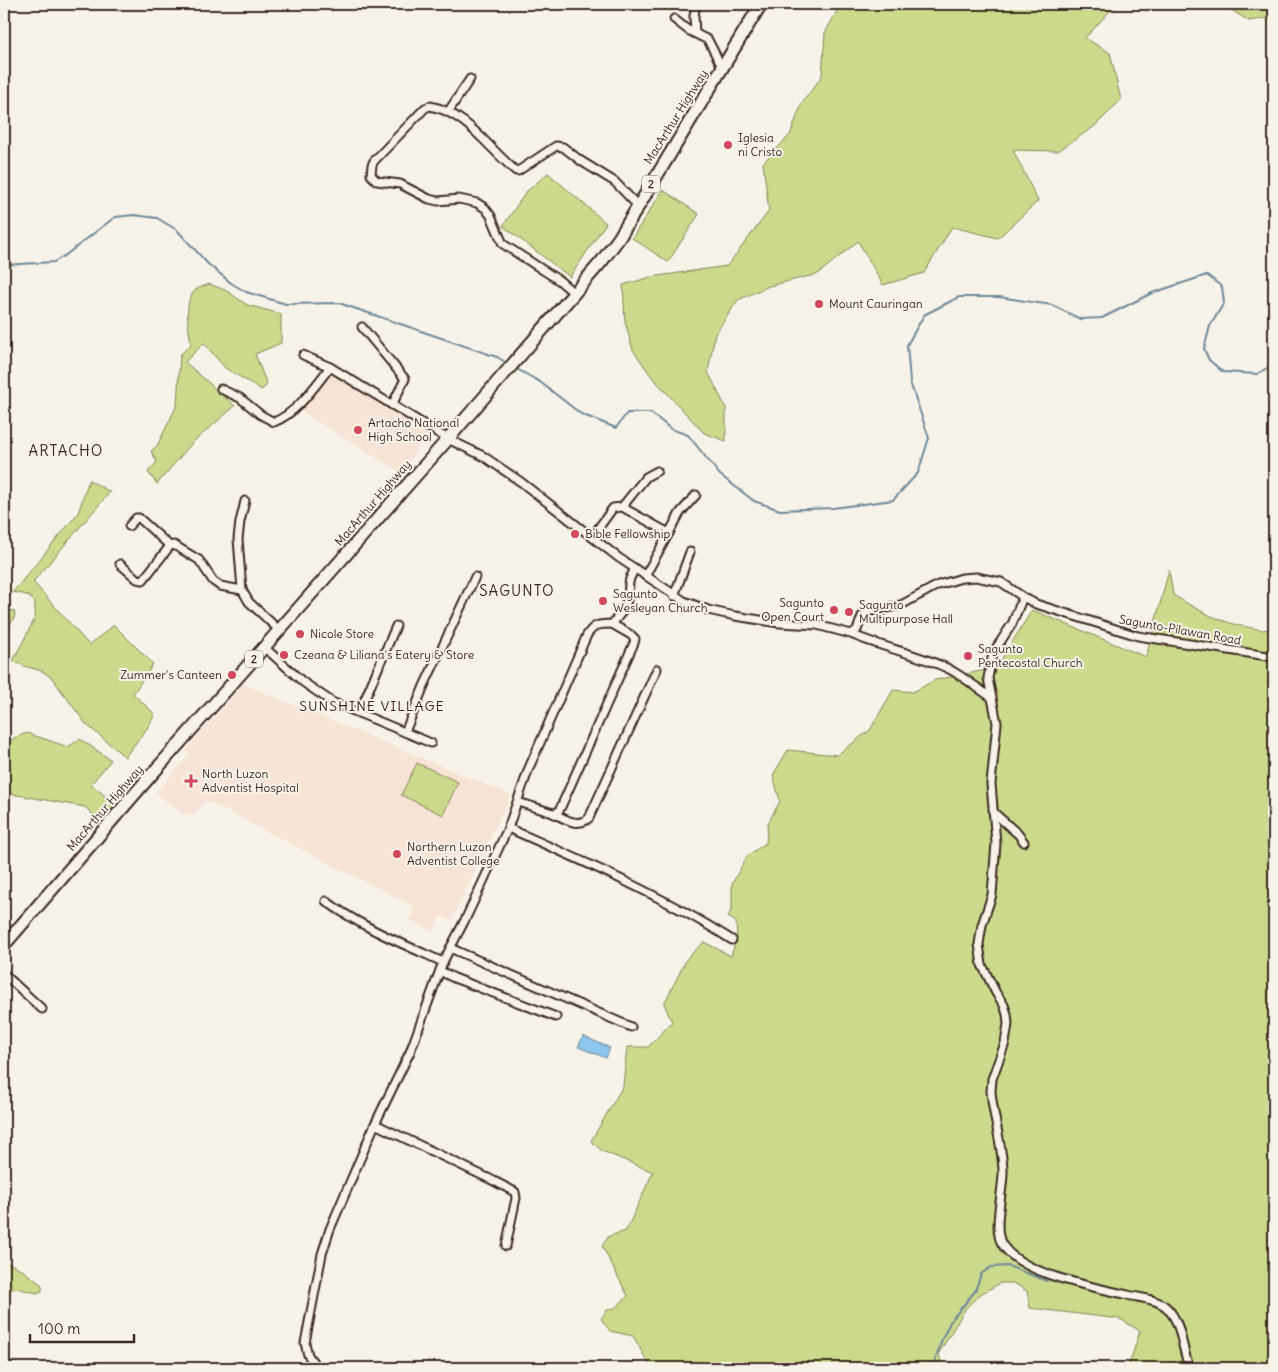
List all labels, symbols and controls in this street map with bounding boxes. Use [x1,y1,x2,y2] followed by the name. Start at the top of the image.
[640,67,711,167] street label: MacArthur Highway
[738,130,782,159] place label: Iglesia ni Cristo
[722,139,734,151] marker: Iglesia ni Cristo
[642,175,660,192] road number: 2
[829,296,923,311] place label: Mount Cauringan
[813,298,825,310] marker: Mount Cauringan
[368,415,459,444] place label: Artacho National High School
[352,424,364,436] marker: Artacho National High School
[29,441,103,460] district label: ARTACHO
[331,457,414,549] street label: MacArthur Highway
[585,526,670,541] place label: Bible Fellowship
[569,528,581,540] marker: Bible Fellowship
[479,581,555,600] district label: SAGUNTO
[613,586,708,615] place label: Sagunto Wesleyan Church
[597,595,609,607] marker: Sagunto Wesleyan Church
[761,595,824,624] place label: Sagunto Open Court
[859,597,953,626] place label: Sagunto Multipurpose Hall
[828,604,840,616] marker: Sagunto Open Court
[843,606,855,618] marker: Sagunto Multipurpose Hall
[1118,611,1242,648] street label: Sagunto-Pilawan Road
[310,626,374,641] place label: Nicole Store
[294,628,306,640] marker: Nicole Store
[978,641,1083,670] place label: Sagunto Pentecostal Church
[294,647,474,662] place label: Czeana & Liliana's Eatery & Store
[278,649,290,661] marker: Czeana & Liliana's Eatery & Store
[962,650,974,662] marker: Sagunto Pentecostal Church
[245,651,263,668] road number: 2
[120,667,222,682] place label: Zummer's Canteen
[226,669,238,681] marker: Zummer's Canteen
[299,697,445,715] district label: SUNSHINE VILLAGE
[63,762,146,854] street label: MacArthur Highway
[202,766,299,795] place label: North Luzon Adventist Hospital
[184,774,198,788] marker: North Luzon Adventist Hospital
[407,839,500,868] place label: Northern Luzon Adventist College
[391,848,403,860] marker: Northern Luzon Adventist College
[30,1312,134,1344] scale bar
[38,1319,80,1338] text: 100 m

